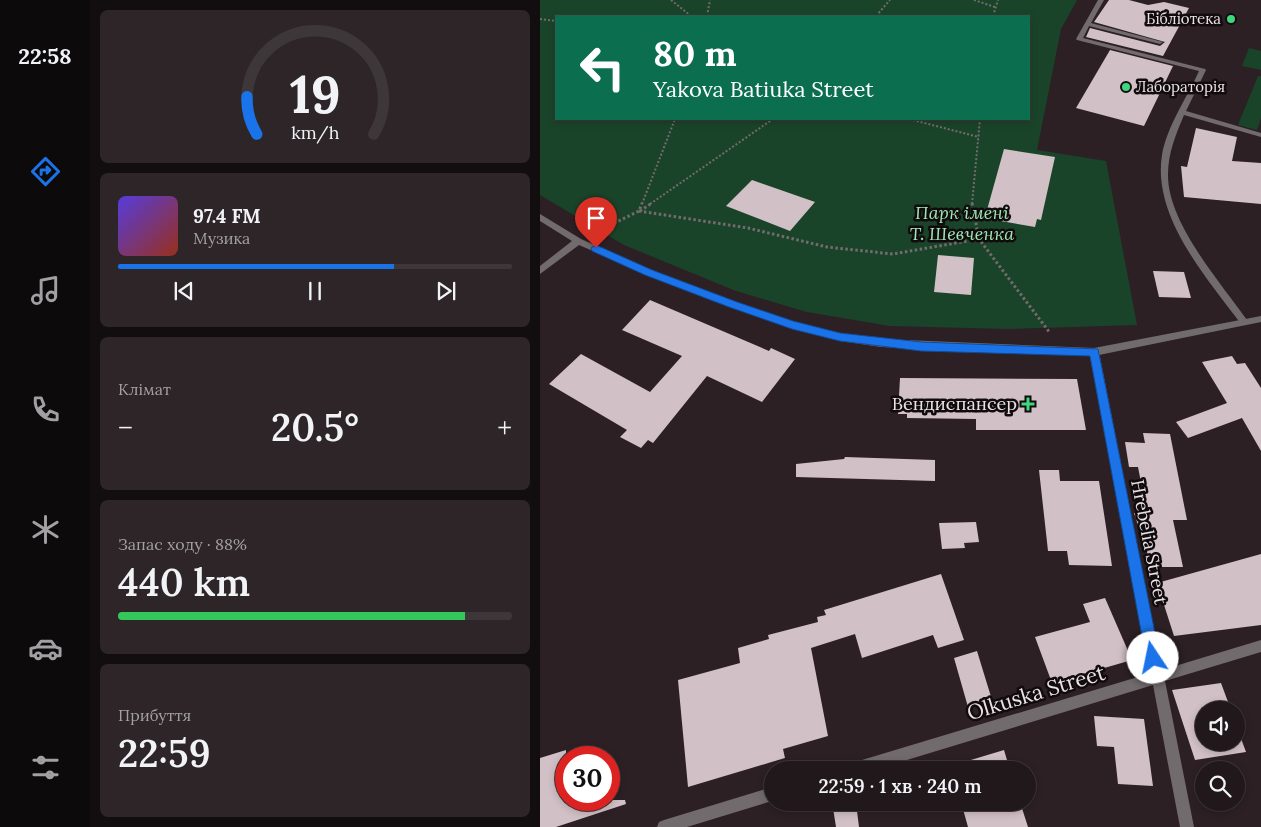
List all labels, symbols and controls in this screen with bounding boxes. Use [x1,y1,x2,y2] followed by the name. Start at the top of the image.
[1146,9,1221,28] place label: Бібліотека
[1225,13,1237,25] marker: Бібліотека
[653,31,737,76] text: 80 m
[570,35,635,100] icon: left
[18,42,72,70] text: 22:58
[289,61,341,127] text: 19
[653,75,874,103] text: Yakova Batiuka Street
[1136,77,1225,96] place label: Лабораторія
[1120,81,1132,93] marker: Лабораторія
[291,121,339,144] text: km/h
[28,154,63,189] icon: directions
[575,197,617,248] pin
[910,201,1014,245] park label: Парк імені Т. Шевченка
[193,204,261,228] text: 97.4 FM
[582,204,610,232] icon: arrive
[193,228,250,248] text: Музика
[28,273,63,308] icon: music
[170,277,198,305] icon: previous
[301,277,329,305] icon: pause
[432,277,460,305] icon: next
[118,379,171,399] text: Клімат
[28,392,63,427] icon: phone
[892,392,1017,415] place label: Вендиспансер
[1021,397,1035,411] marker: Вендиспансер
[271,403,359,451] text: 20.5°
[118,410,133,446] text: −
[497,410,512,446] text: +
[1126,478,1173,606] street label: Hrebelia Street
[28,512,63,547] icon: climate
[118,534,247,554] text: Запас ходу · 88%
[118,558,250,606] text: 440 km
[28,631,63,666] icon: car
[1126,631,1178,683] position arrow
[963,658,1109,726] street label: Olkuska Street
[1195,701,1245,811] map controls
[1195,701,1245,751] button: sound
[118,705,191,725] text: Прибуття
[118,729,211,777] text: 22:59
[555,746,620,811] speed limit sign: 30
[28,750,63,785] icon: filters
[1195,761,1245,811] button: search
[818,774,982,798] text: 22:59 · 1 хв · 240 m

